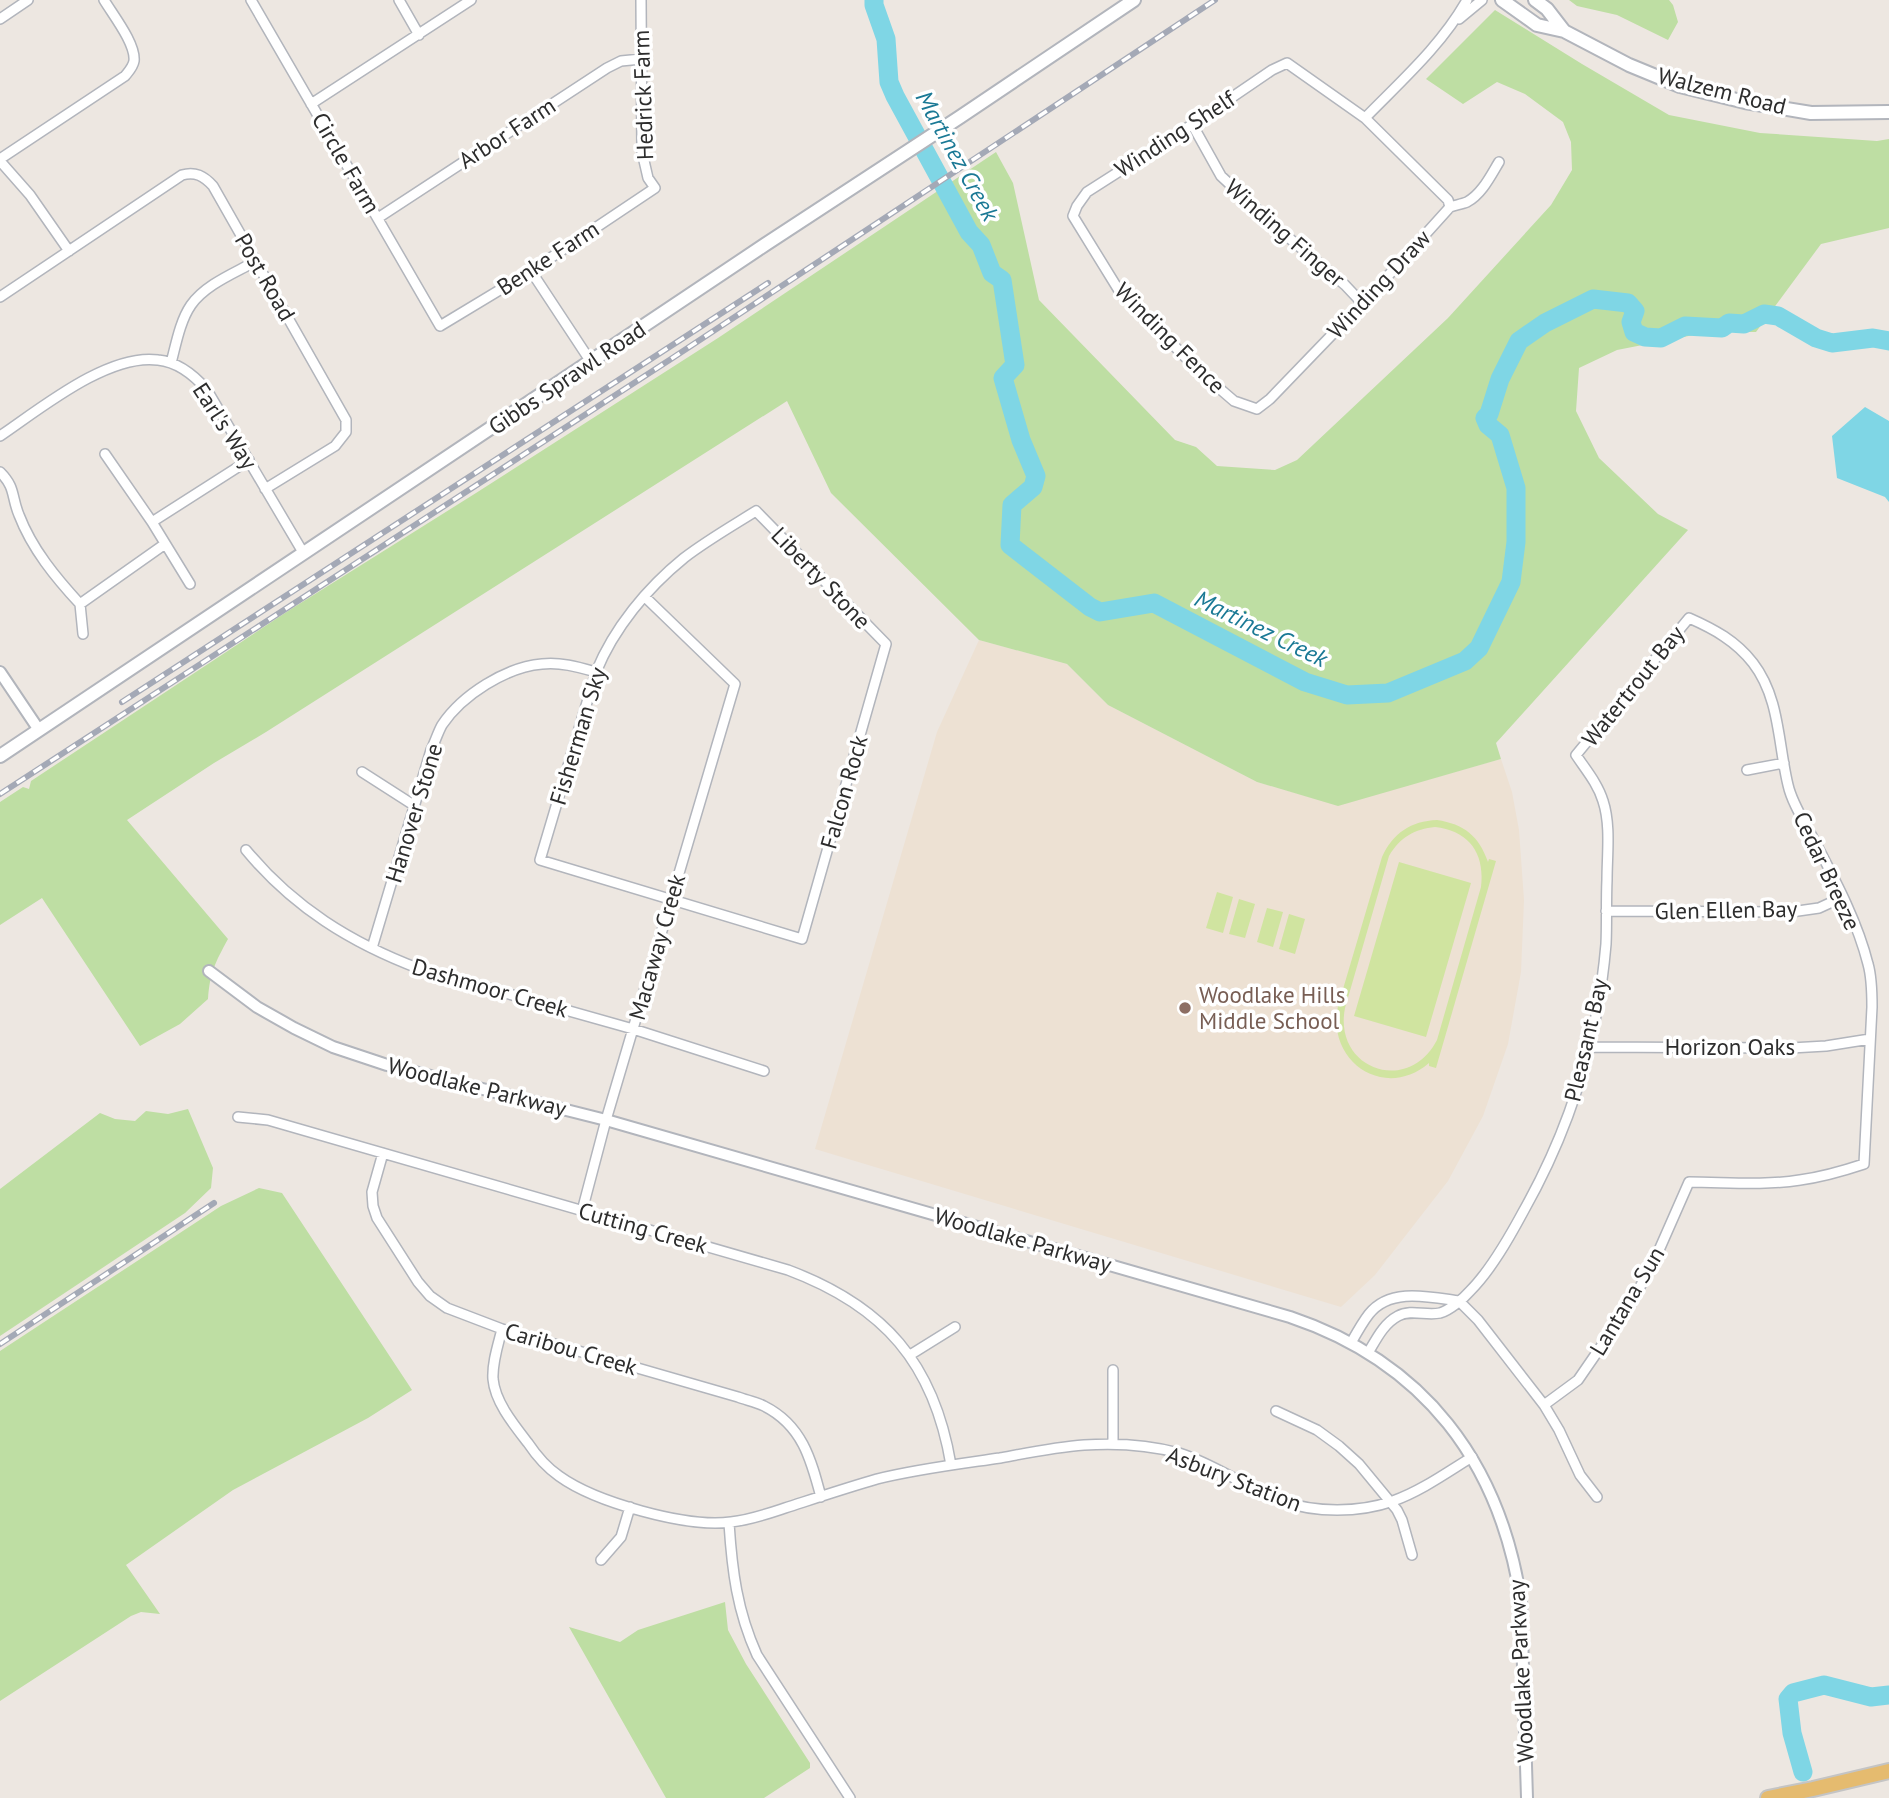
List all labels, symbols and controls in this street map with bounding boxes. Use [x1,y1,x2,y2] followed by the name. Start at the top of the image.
[626,29,659,161] street label: Hedrick Farm
[1655,61,1789,120] street label: Walzem Road
[1109,83,1242,183] street label: Winding Shelf
[909,85,1007,227] water label: Martinez Creek
[453,91,561,175] street label: Arbor Farm
[306,107,387,218] street label: Circle Farm
[1219,173,1352,293] street label: Winding Finger
[491,214,604,301] street label: Benke Farm
[1321,223,1437,344] street label: Winding Draw
[229,228,302,326] street label: Post Road
[1109,276,1232,399] street label: Winding Fence
[483,314,651,441] street label: Gibbs Sprawl Road
[187,377,264,475] street label: Earl's Way
[765,521,877,635] street label: Liberty Stone
[1190,583,1334,675] water label: Martinez Creek
[1575,619,1690,752] street label: Watertrout Bay
[543,663,612,808] street label: Fisherman Sky
[813,732,874,852] street label: Falcon Rock
[379,740,448,886] street label: Hanover Stone
[1787,807,1868,935] street label: Cedar Breeze
[622,871,691,1023] street label: Macaway Creek
[1654,894,1798,925] street label: Glen Ellen Bay
[409,951,571,1024] street label: Dashmoor Creek
[1557,975,1614,1104] street label: Pleasant Bay
[1199,980,1346,1035] place label: Woodlake Hills Middle School
[1177,1000,1193,1016] marker: Woodlake Hills Middle School
[1665,1032,1795,1061] street label: Horizon Oaks
[385,1050,570,1123] street label: Woodlake Parkway
[575,1195,711,1260] street label: Cutting Creek
[931,1200,1115,1279] street label: Woodlake Parkway
[1583,1241,1670,1360] street label: Lantana Sun
[502,1316,641,1381] street label: Caribou Creek
[1163,1440,1306,1518] street label: Asbury Station
[1501,1579,1540,1763] street label: Woodlake Parkway

